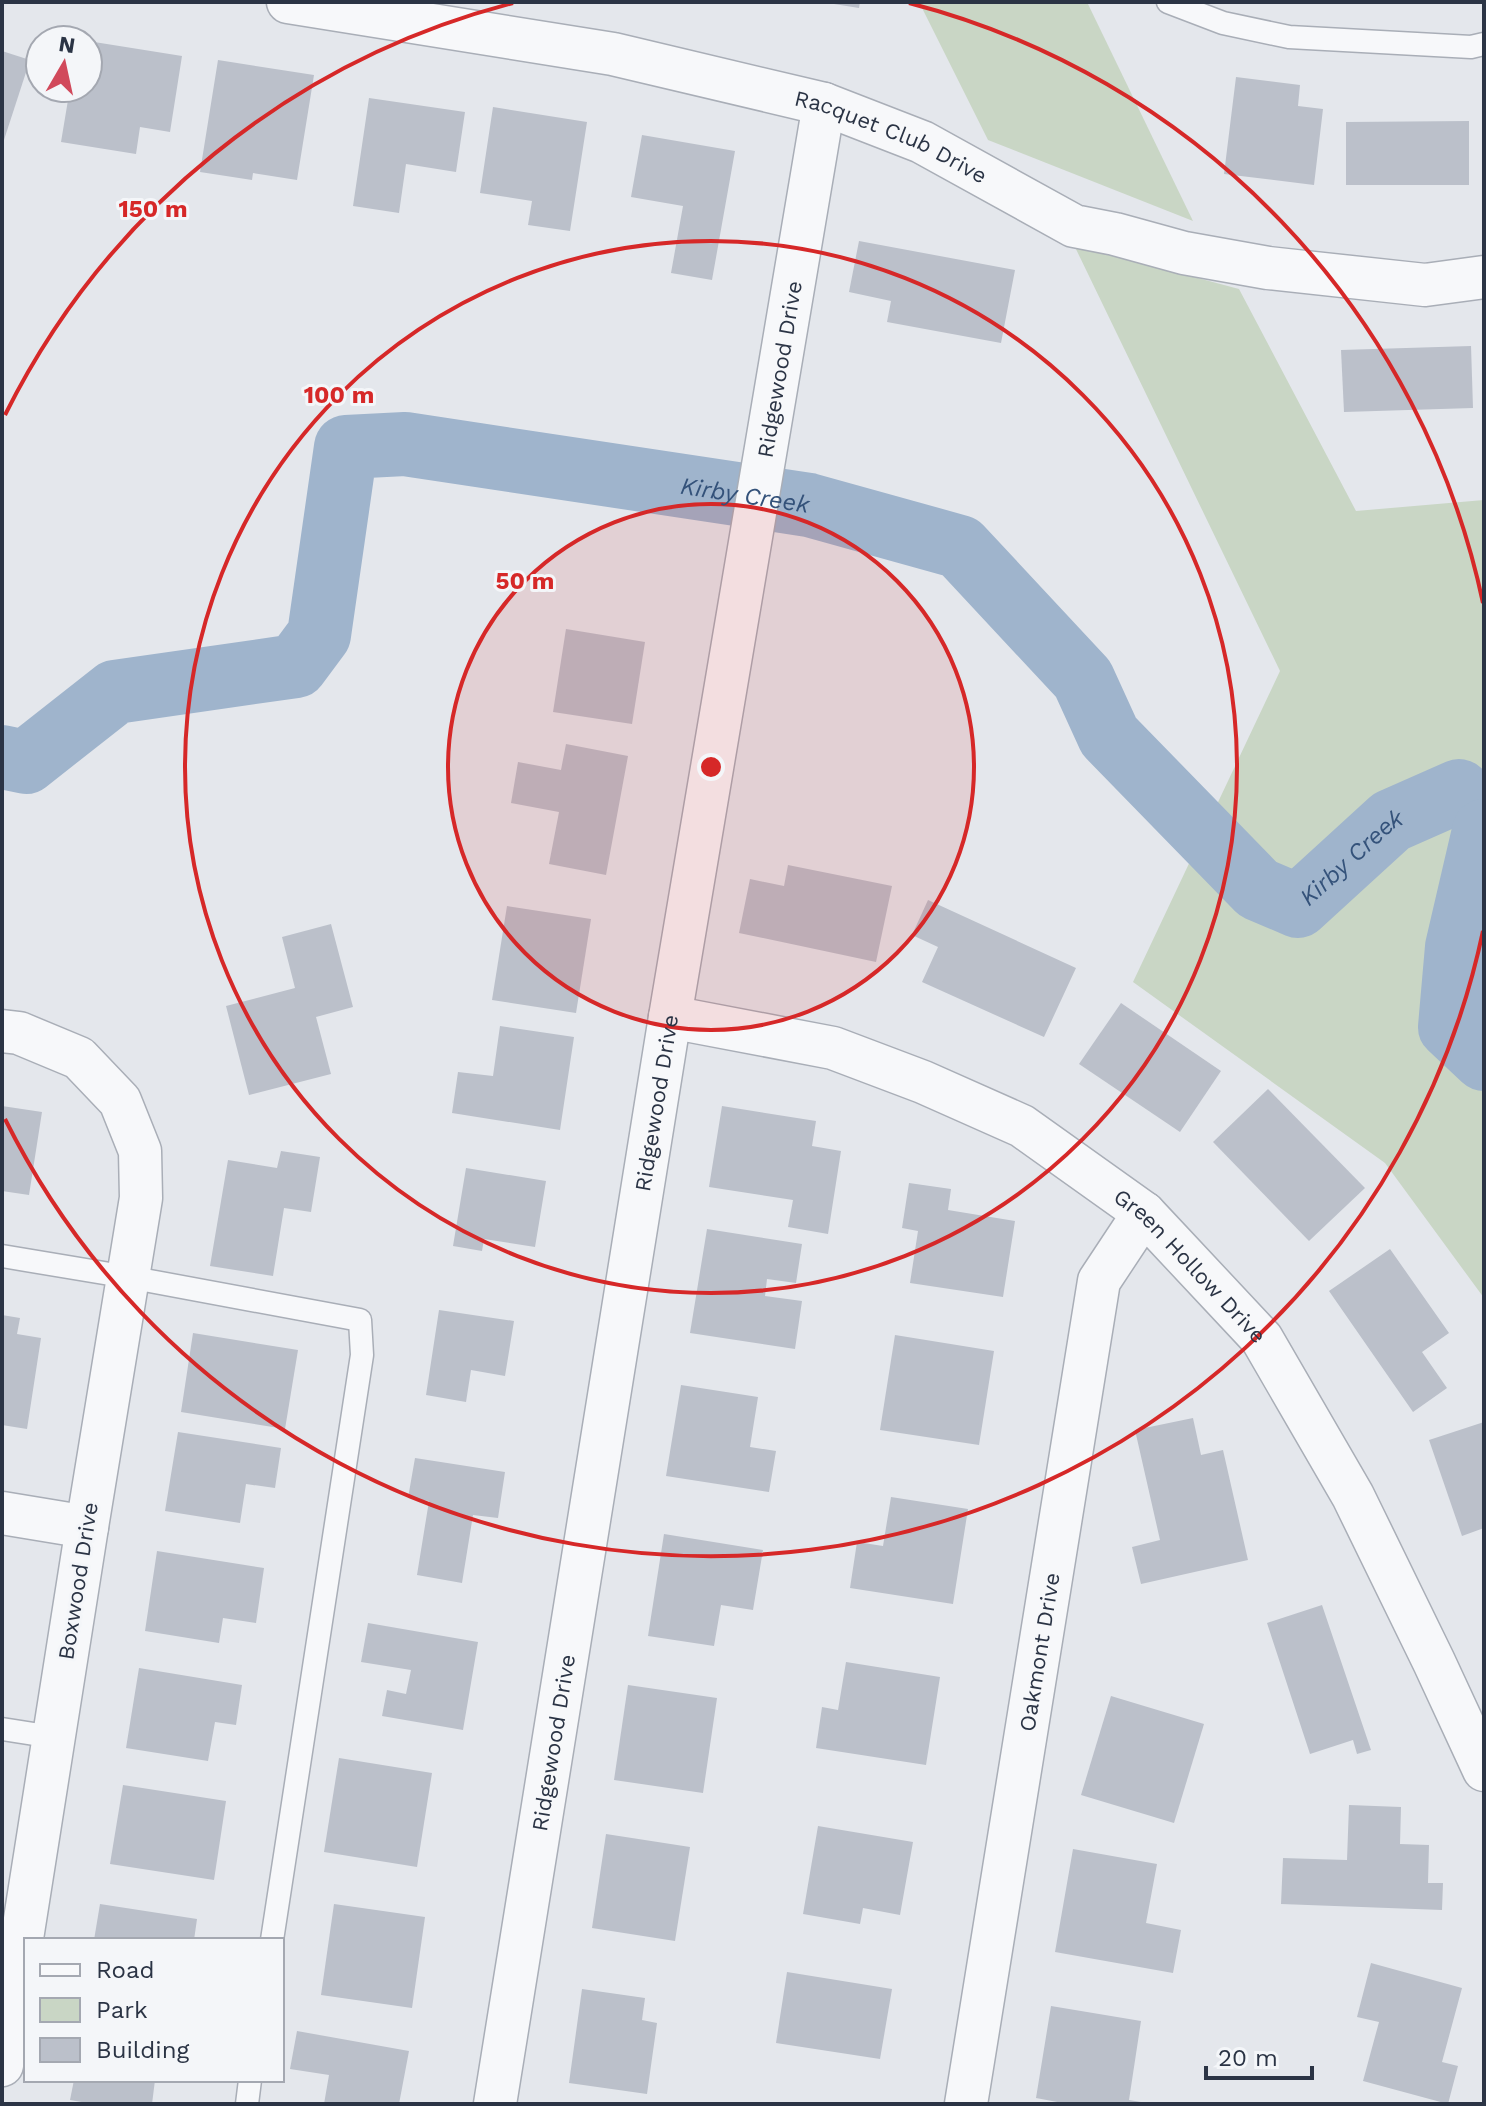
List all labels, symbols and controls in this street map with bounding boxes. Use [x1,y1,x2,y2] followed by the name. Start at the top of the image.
[24,24,104,104] north arrow
[57,31,77,58] text: N
[792,85,992,188] street label: Racquet Club Drive
[118,195,188,223] text: 150 m
[752,279,806,459] street label: Ridgewood Drive
[304,381,374,409] text: 100 m
[679,472,812,519] water label: Kirby Creek
[496,567,554,595] text: 50 m
[697,753,725,781] centre of rings
[1294,803,1408,911] water label: Kirby Creek
[630,1013,683,1193] street label: Ridgewood Drive
[1109,1183,1271,1348] street label: Green Hollow Drive
[53,1500,103,1662] street label: Boxwood Drive
[1014,1571,1064,1733] street label: Oakmont Drive
[527,1652,580,1833] street label: Ridgewood Drive
[24,1938,284,2082] legend
[96,1956,155,1984] text: Road
[96,1996,148,2024] text: Park
[1206,2030,1312,2080] scale bar
[96,2036,189,2064] text: Building
[1218,2044,1278,2072] text: 20 m

